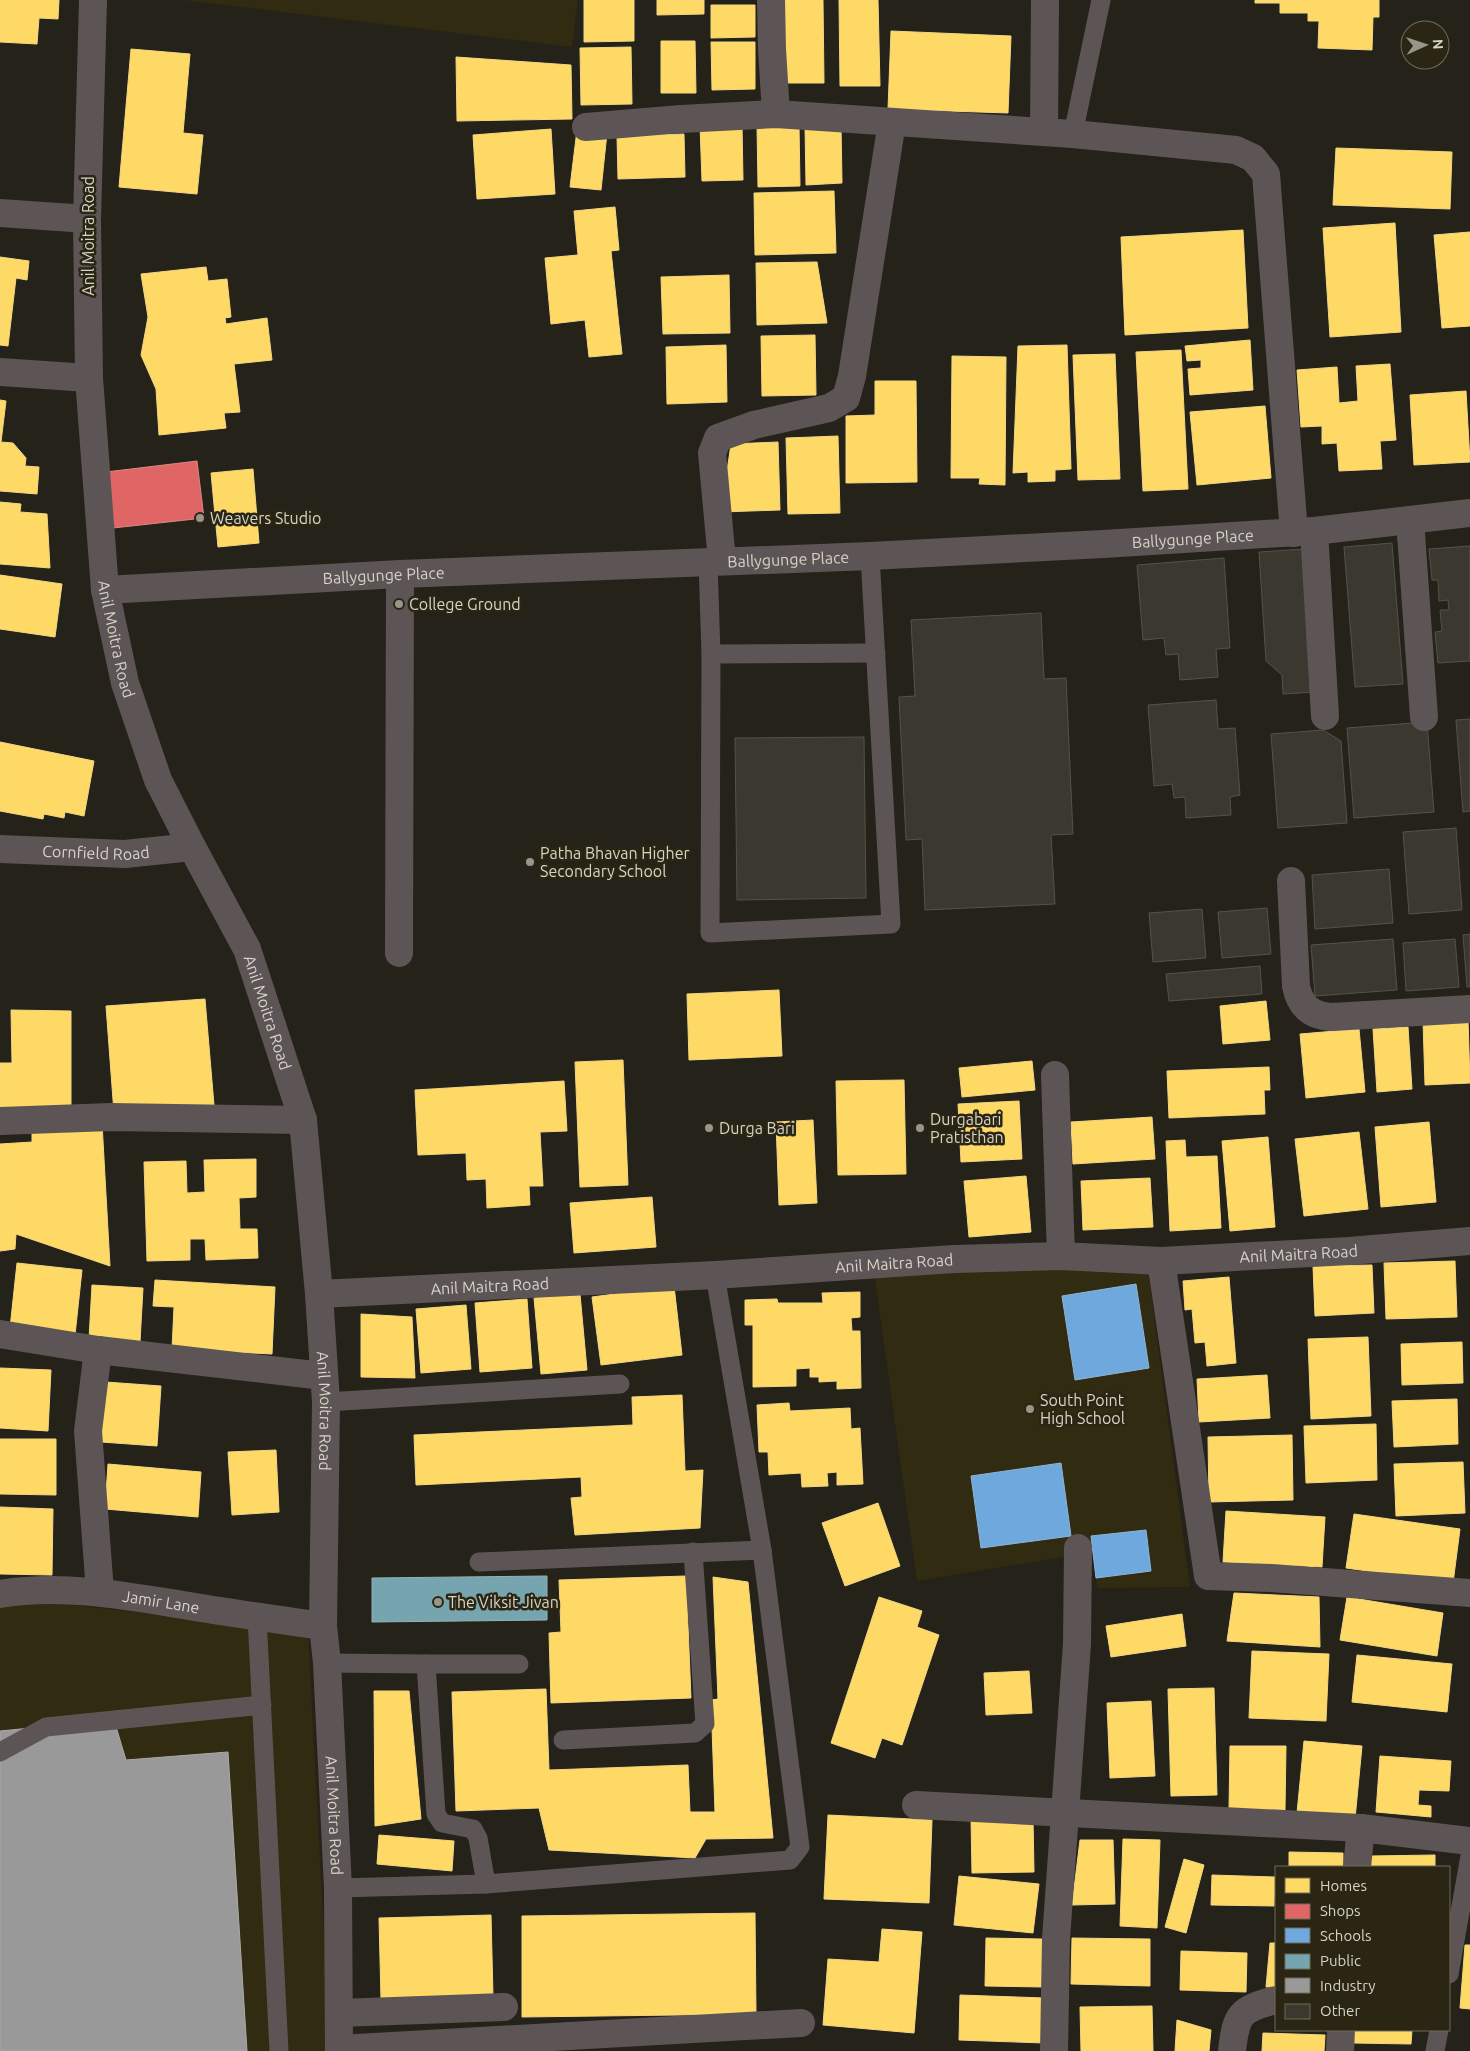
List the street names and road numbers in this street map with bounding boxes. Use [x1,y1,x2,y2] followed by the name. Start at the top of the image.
[79,176,97,296] street label: Anil Moitra Road
[1131,526,1254,551] street label: Ballygunge Place
[727,548,850,570] street label: Ballygunge Place
[322,563,445,587] street label: Ballygunge Place
[95,580,138,700] street label: Anil Moitra Road
[42,842,150,863] street label: Cornfield Road
[241,953,295,1072] street label: Anil Moitra Road
[1239,1241,1359,1266] street label: Anil Maitra Road
[834,1250,954,1276] street label: Anil Maitra Road
[430,1274,549,1298] street label: Anil Maitra Road
[314,1350,335,1471] street label: Anil Moitra Road
[121,1587,201,1617] street label: Jamir Lane
[323,1755,346,1876] street label: Anil Moitra Road

